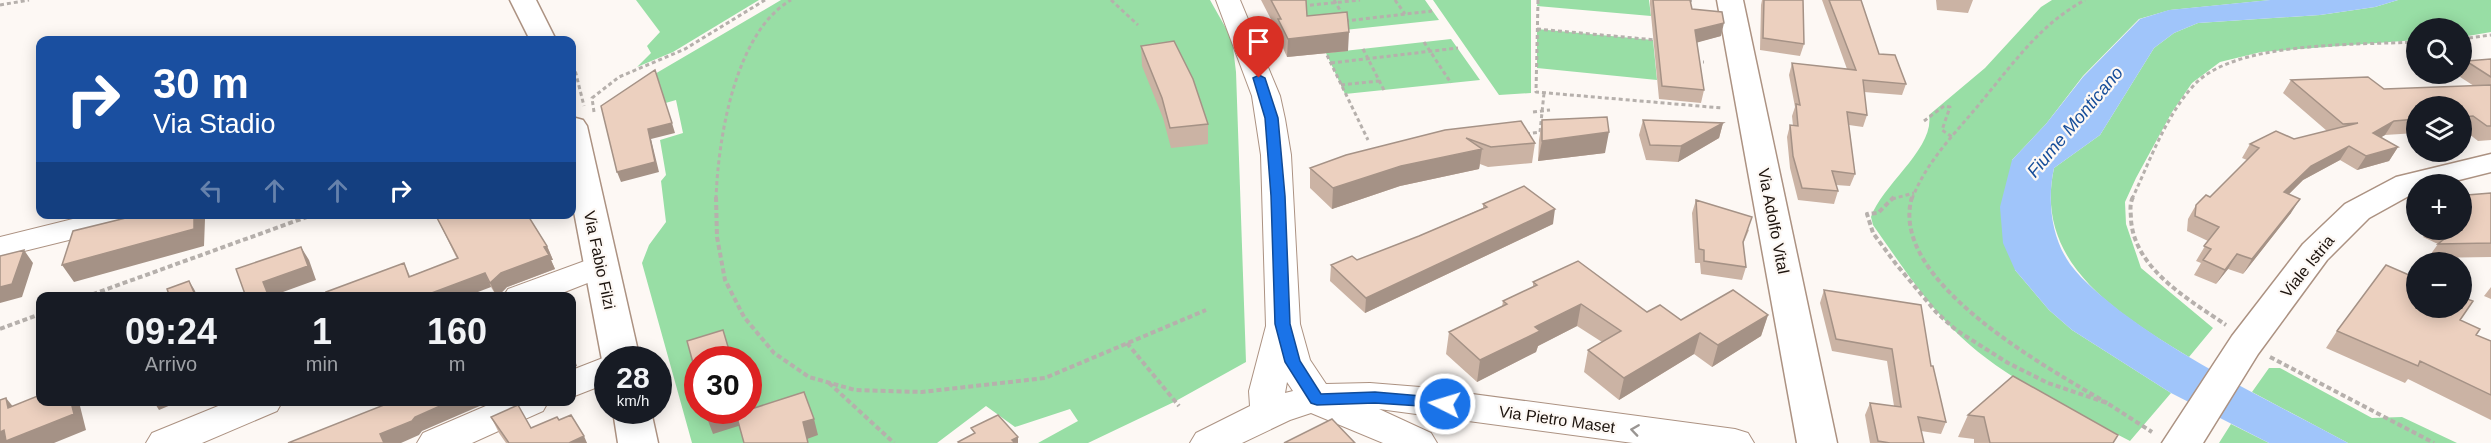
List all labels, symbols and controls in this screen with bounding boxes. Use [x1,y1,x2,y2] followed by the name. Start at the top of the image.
[1233,16,1284,78] pin
[2406,18,2472,318] map controls
[2406,18,2472,84] button: search
[1242,25,1275,58] icon: arrive
[54,60,132,138] icon: right
[153,60,249,107] text: 30 m
[2023,63,2127,181] water label: Fiume Monticano
[2406,96,2472,162] button: layers
[153,109,276,139] text: Via Stadio
[1755,167,1792,275] street label: Via Adolfo Vital
[195,174,228,207] icon: left
[258,174,291,207] icon: ahead
[321,174,354,207] icon: ahead
[384,174,417,207] icon: right
[2406,174,2472,240] button: +
[581,209,618,311] street label: Via Fabio Filzi
[2277,232,2337,301] street label: Viale Istria
[2406,252,2472,318] button: −
[125,311,217,352] text: 09:24
[312,311,332,352] text: 1
[427,311,487,352] text: 160
[684,346,762,424] speed limit sign: 30
[145,353,197,375] text: Arrivo
[306,353,338,375] text: min
[449,353,465,375] text: m
[616,361,650,394] text: 28
[1413,372,1477,436] position arrow
[617,392,649,409] text: km/h
[1498,403,1617,436] street label: Via Pietro Maset
[1631,424,1640,436] one-way arrow

